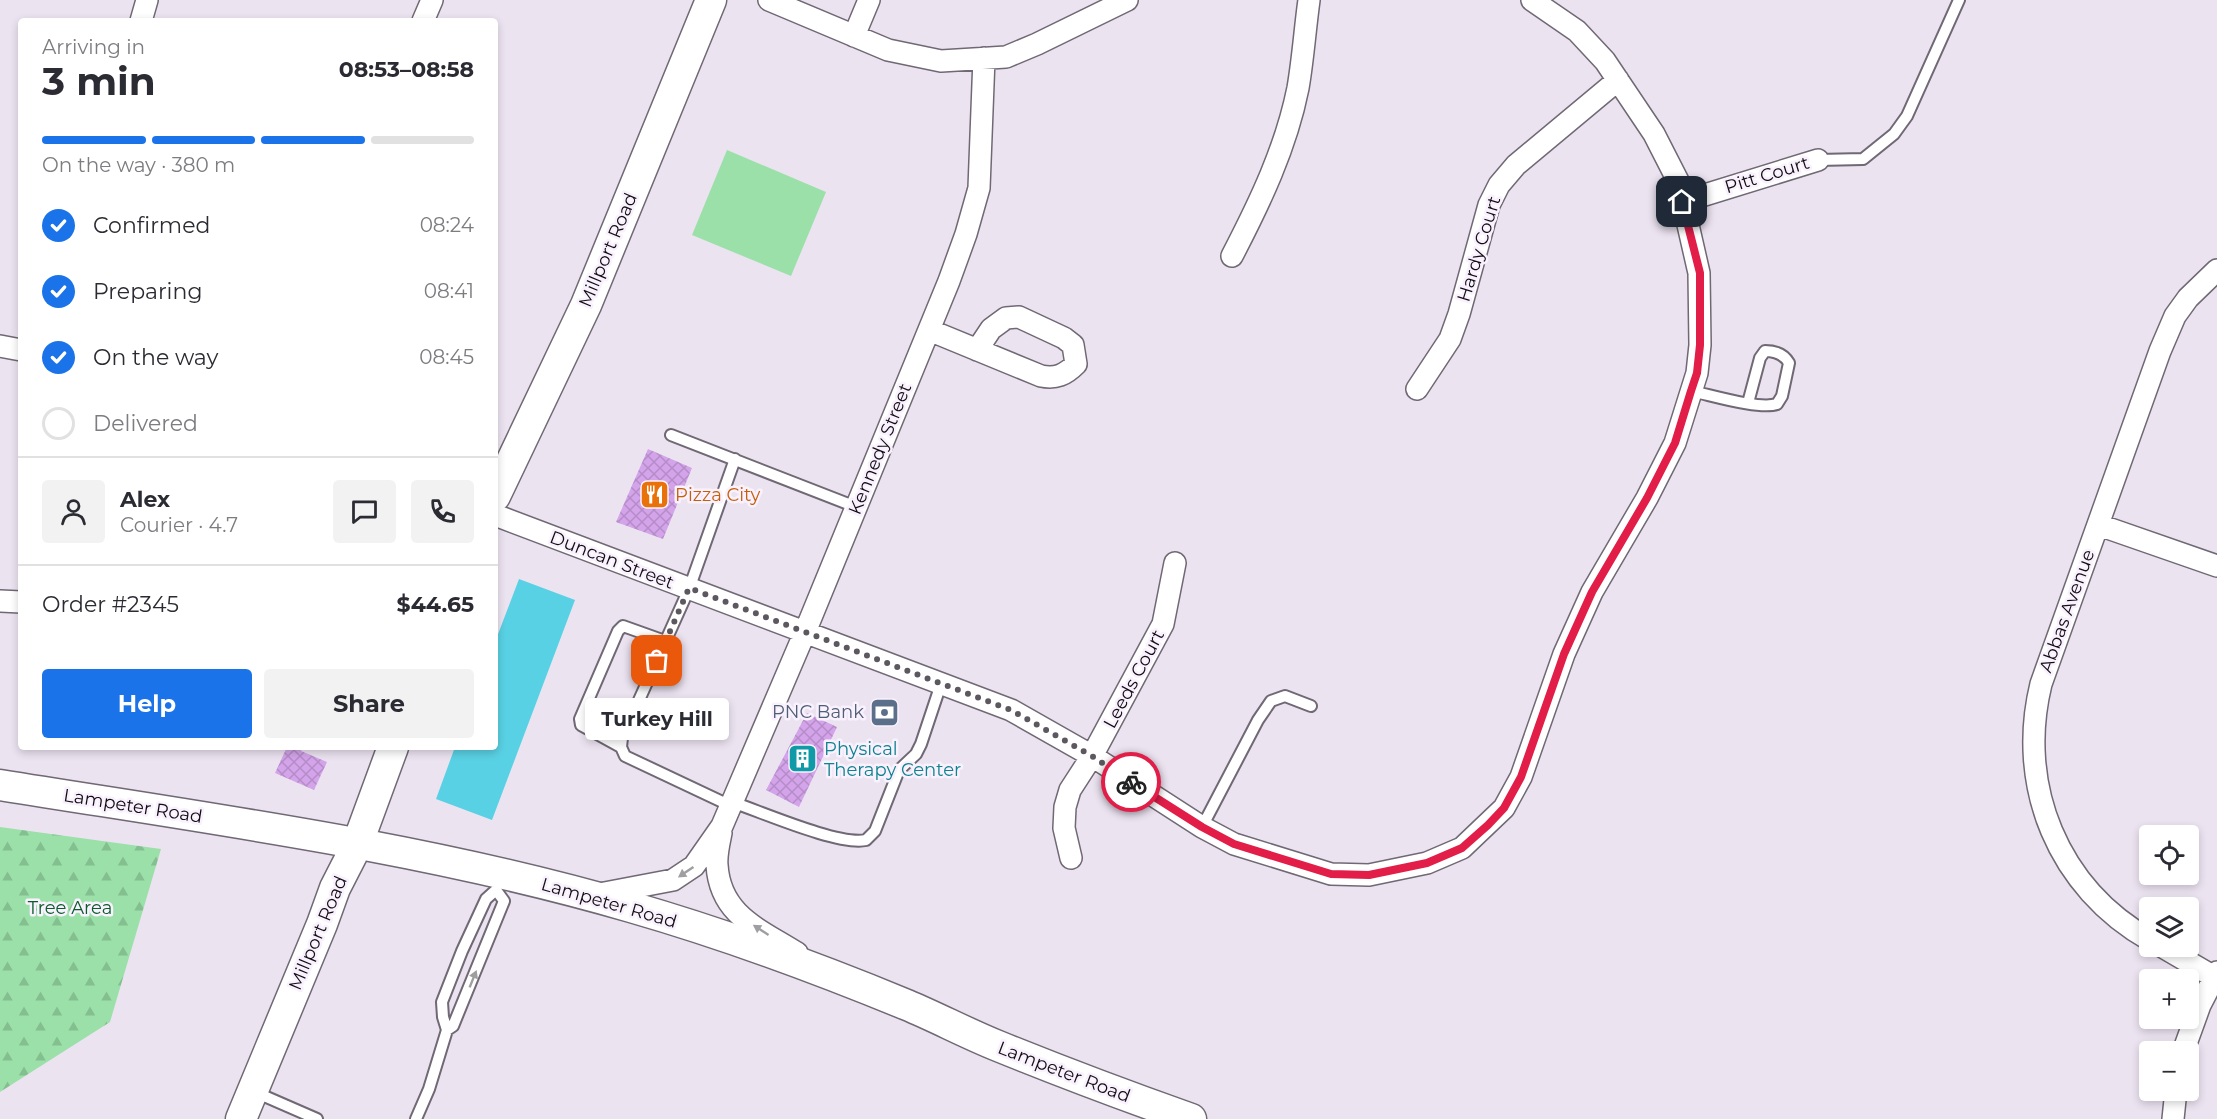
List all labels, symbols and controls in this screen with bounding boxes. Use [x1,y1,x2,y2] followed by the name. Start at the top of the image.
[42,35,145,59] text: Arriving in
[339,56,474,83] text: 08:53–08:58
[42,57,156,105] text: 3 min
[1722,152,1812,198] street label: Pitt Court
[42,153,235,177] text: On the way · 380 m
[1656,176,1707,227] pin
[1665,185,1698,218] icon: home
[574,190,642,310] street label: Millport Road
[1452,193,1506,305] street label: Hardy Court
[42,209,75,242] icon: check
[93,212,210,239] text: Confirmed
[420,213,474,237] text: 08:24
[42,275,75,308] icon: check
[93,278,202,305] text: Preparing
[424,279,474,303] text: 08:41
[42,341,75,374] icon: check
[93,344,218,371] text: On the way
[419,345,474,369] text: 08:45
[844,380,916,518] street label: Kennedy Street
[93,410,198,437] text: Delivered
[638,479,670,511] restaurant icon: Pizza City
[42,480,105,543] button: person
[333,480,396,543] button: chat
[411,480,474,543] button: phone
[675,484,761,506] place label: Pizza City
[120,486,170,513] text: Alex
[120,513,238,537] text: Courier · 4.7
[547,526,677,594] street label: Duncan Street
[2035,546,2099,676] street label: Abbas Avenue
[42,591,179,618] text: Order #2345
[396,591,474,618] text: $44.65
[1099,626,1169,732] street label: Leeds Court
[631,635,682,686] pin
[640,644,673,677] icon: bag
[42,669,252,738] button: Help
[264,669,474,738] button: Share
[869,696,901,728] bank icon: PNC Bank
[585,697,729,739] callout: Turkey Hill
[772,701,864,723] place label: PNC Bank
[601,707,713,731] text: Turkey Hill
[824,738,961,781] place label: Physical Therapy Center
[787,743,819,775] building icon: Physical Therapy Center
[1101,752,1161,812] courier
[1115,766,1148,799] icon: bike
[62,784,204,828] street label: Lampeter Road
[2139,825,2199,1101] map controls
[2139,825,2199,885] button: locate
[678,866,694,877] one-way arrow
[284,873,352,993] street label: Millport Road
[539,873,679,933] street label: Lampeter Road
[28,897,112,919] park label: Tree Area
[2139,897,2199,957] button: layers
[753,924,769,935] one-way arrow
[2139,969,2199,1029] button: +
[468,970,478,988] one-way arrow
[995,1037,1133,1107] street label: Lampeter Road
[2139,1041,2199,1101] button: −

